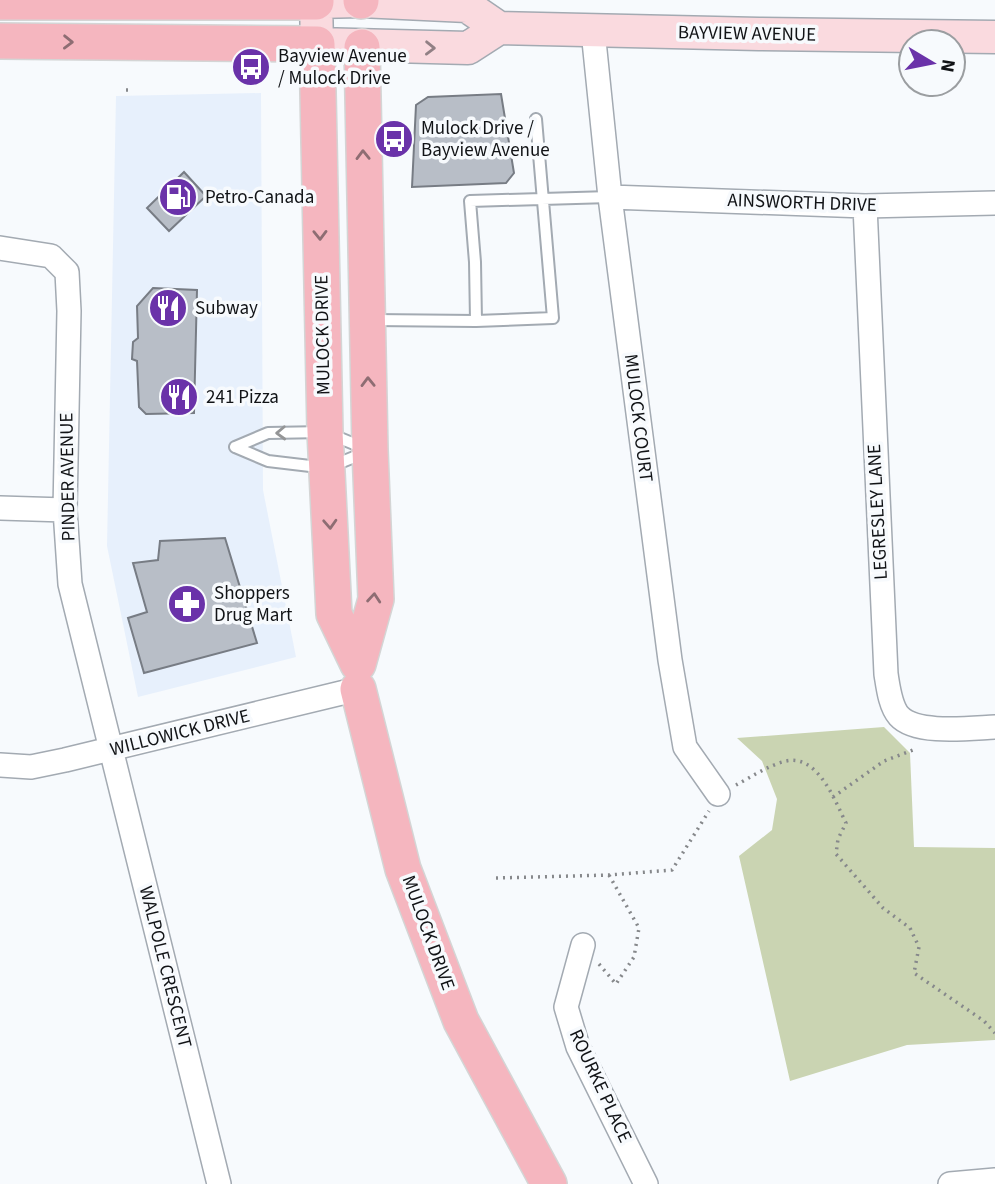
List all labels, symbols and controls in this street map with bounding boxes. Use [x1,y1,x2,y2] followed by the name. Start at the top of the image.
[678,19,816,49] street label: BAYVIEW AVENUE
[897,28,967,98] north arrow
[63,34,74,49] one-way arrow
[425,40,436,55] one-way arrow
[278,43,407,92] place label: Bayview Avenue / Mulock Drive
[230,46,272,88] bus stop icon: Bayview Avenue / Mulock Drive
[933,57,962,74] text: N
[421,115,550,164] place label: Mulock Drive / Bayview Avenue
[373,118,415,160] bus stop icon: Mulock Drive / Bayview Avenue
[355,149,371,159] one-way arrow
[157,176,199,218] fuel station icon: Petro-Canada
[205,184,314,211] place label: Petro-Canada
[727,187,877,219] street label: AINSWORTH DRIVE
[313,230,328,241] one-way arrow
[308,275,338,395] street label: MULOCK DRIVE
[147,287,189,329] restaurant icon: Subway
[195,295,258,322] place label: Subway
[617,352,659,484] street label: MULOCK COURT
[158,376,200,418] restaurant icon: 241 Pizza
[360,376,376,387] one-way arrow
[206,384,279,411] place label: 241 Pizza
[53,412,83,542] street label: PINDER AVENUE
[275,425,285,441] one-way arrow
[861,443,895,581] street label: LEGRESLEY LANE
[322,519,337,530] one-way arrow
[214,580,293,629] place label: Shoppers Drug Mart
[166,583,208,625] pharmacy icon: Shoppers Drug Mart
[366,592,381,603] one-way arrow
[107,703,253,763] street label: WILLOWICK DRIVE
[395,872,461,994] street label: MULOCK DRIVE
[132,883,198,1051] street label: WALPOLE CRESCENT
[562,1025,638,1147] street label: ROURKE PLACE

